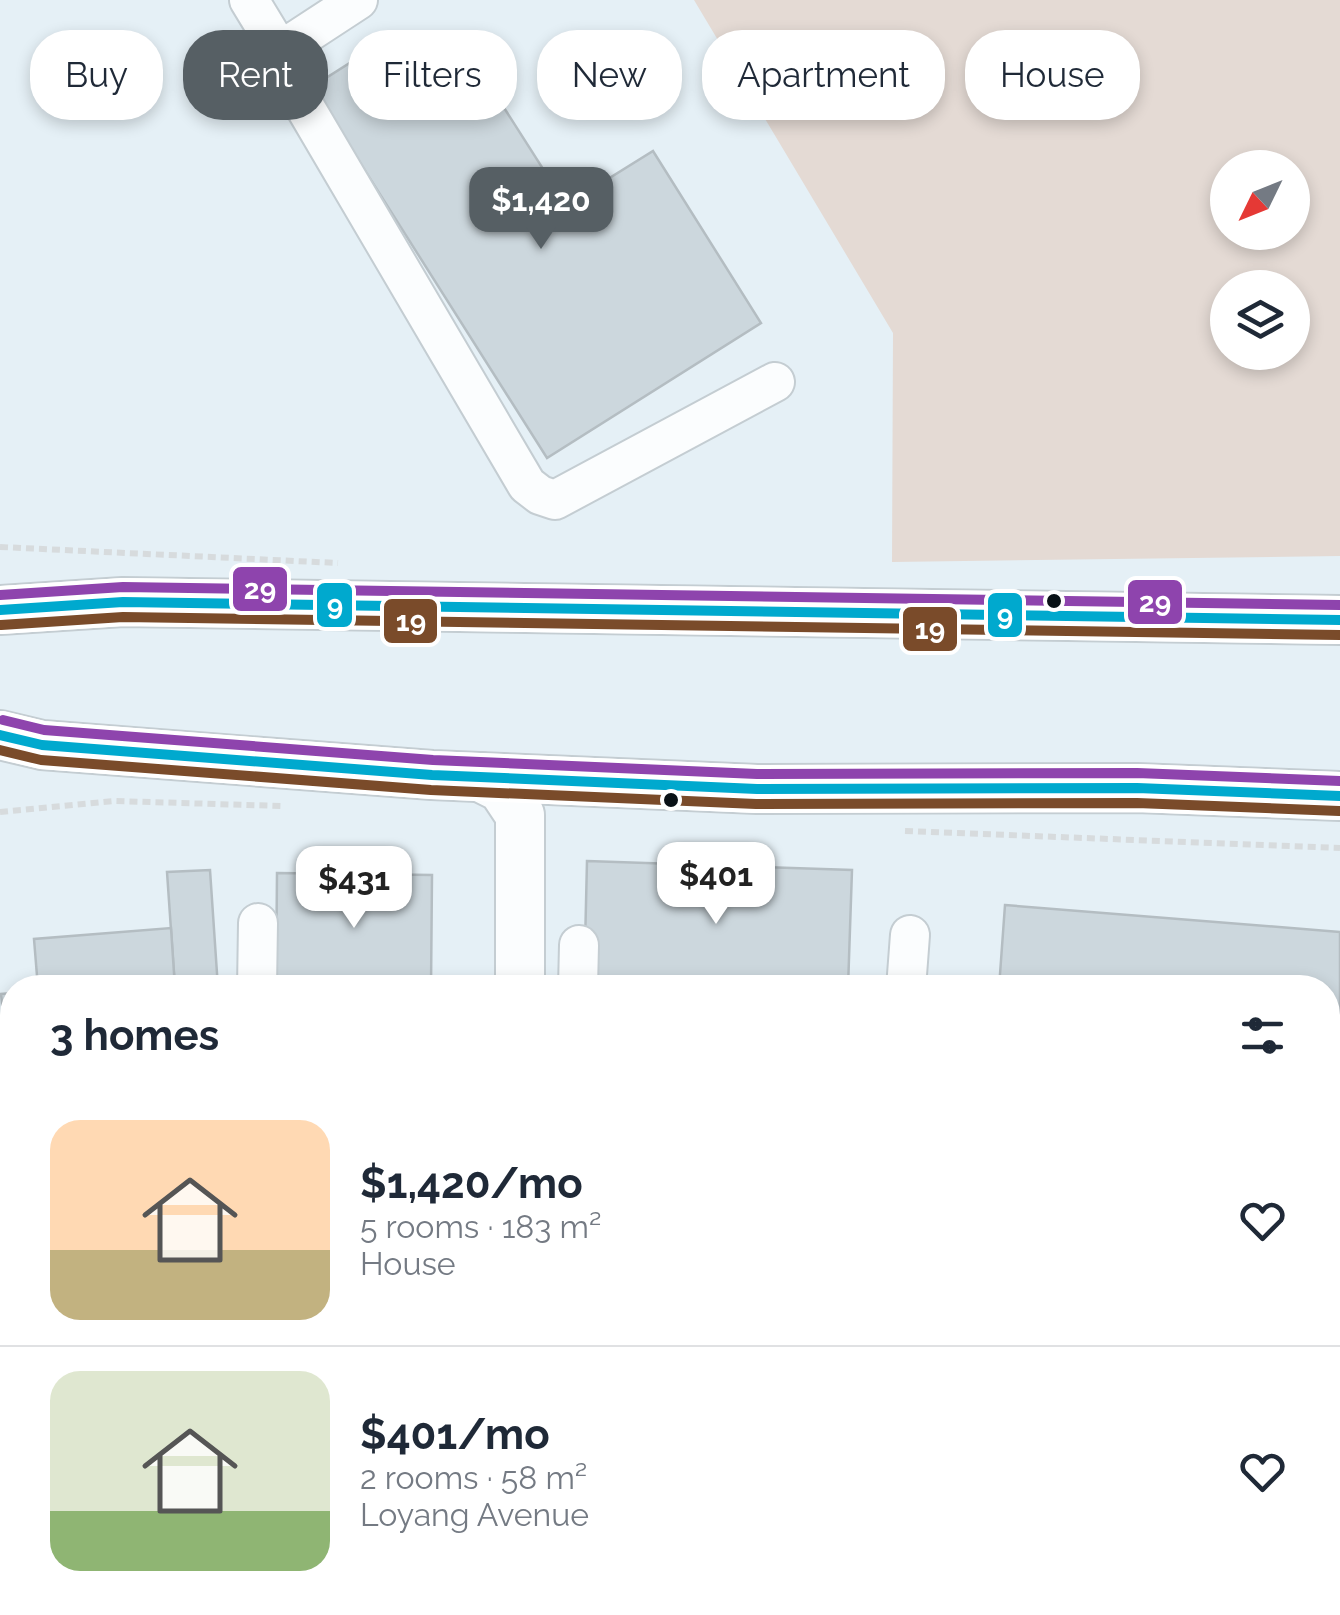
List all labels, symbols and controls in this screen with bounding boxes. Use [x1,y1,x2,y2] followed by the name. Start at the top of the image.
[30,30,163,120] chip: Buy
[183,30,328,120] chip: Rent
[348,30,517,120] chip: Filters
[537,30,682,120] chip: New
[702,30,945,120] chip: Apartment
[965,30,1140,120] chip: House
[1210,150,1310,250] north arrow
[1210,150,1310,370] map controls
[460,167,622,252] pin: $1,420
[491,181,591,218] text: $1,420
[1210,270,1310,370] button: layers
[231,565,289,613] line badge: 29
[244,573,276,606] text: 29
[1126,578,1184,626] line badge: 29
[315,581,354,629] line badge: 9
[1139,586,1171,619] text: 29
[327,589,343,622] text: 9
[986,591,1024,639] line badge: 9
[1044,591,1064,611] unlabelled marker
[382,597,439,645] line badge: 19
[997,599,1013,632] text: 9
[396,605,426,638] text: 19
[901,605,959,653] line badge: 19
[915,613,945,646] text: 19
[661,790,681,810] unlabelled marker
[657,842,775,927] pin: $401
[295,846,413,931] pin: $431
[679,856,753,893] text: $401
[318,860,390,897] text: $431
[1235,1008,1290,1063] icon: filters
[50,1011,219,1060] text: 3 homes
[360,1159,583,1208] text: $1,420/mo
[130,1160,250,1280] icon: home
[1235,1193,1290,1248] icon: heart
[360,1208,601,1245] text: 5 rooms · 183 m²
[360,1245,456,1282] text: House
[360,1410,550,1459] text: $401/mo
[130,1411,250,1531] icon: home
[1235,1444,1290,1499] icon: heart
[360,1459,587,1496] text: 2 rooms · 58 m²
[360,1496,589,1533] text: Loyang Avenue

